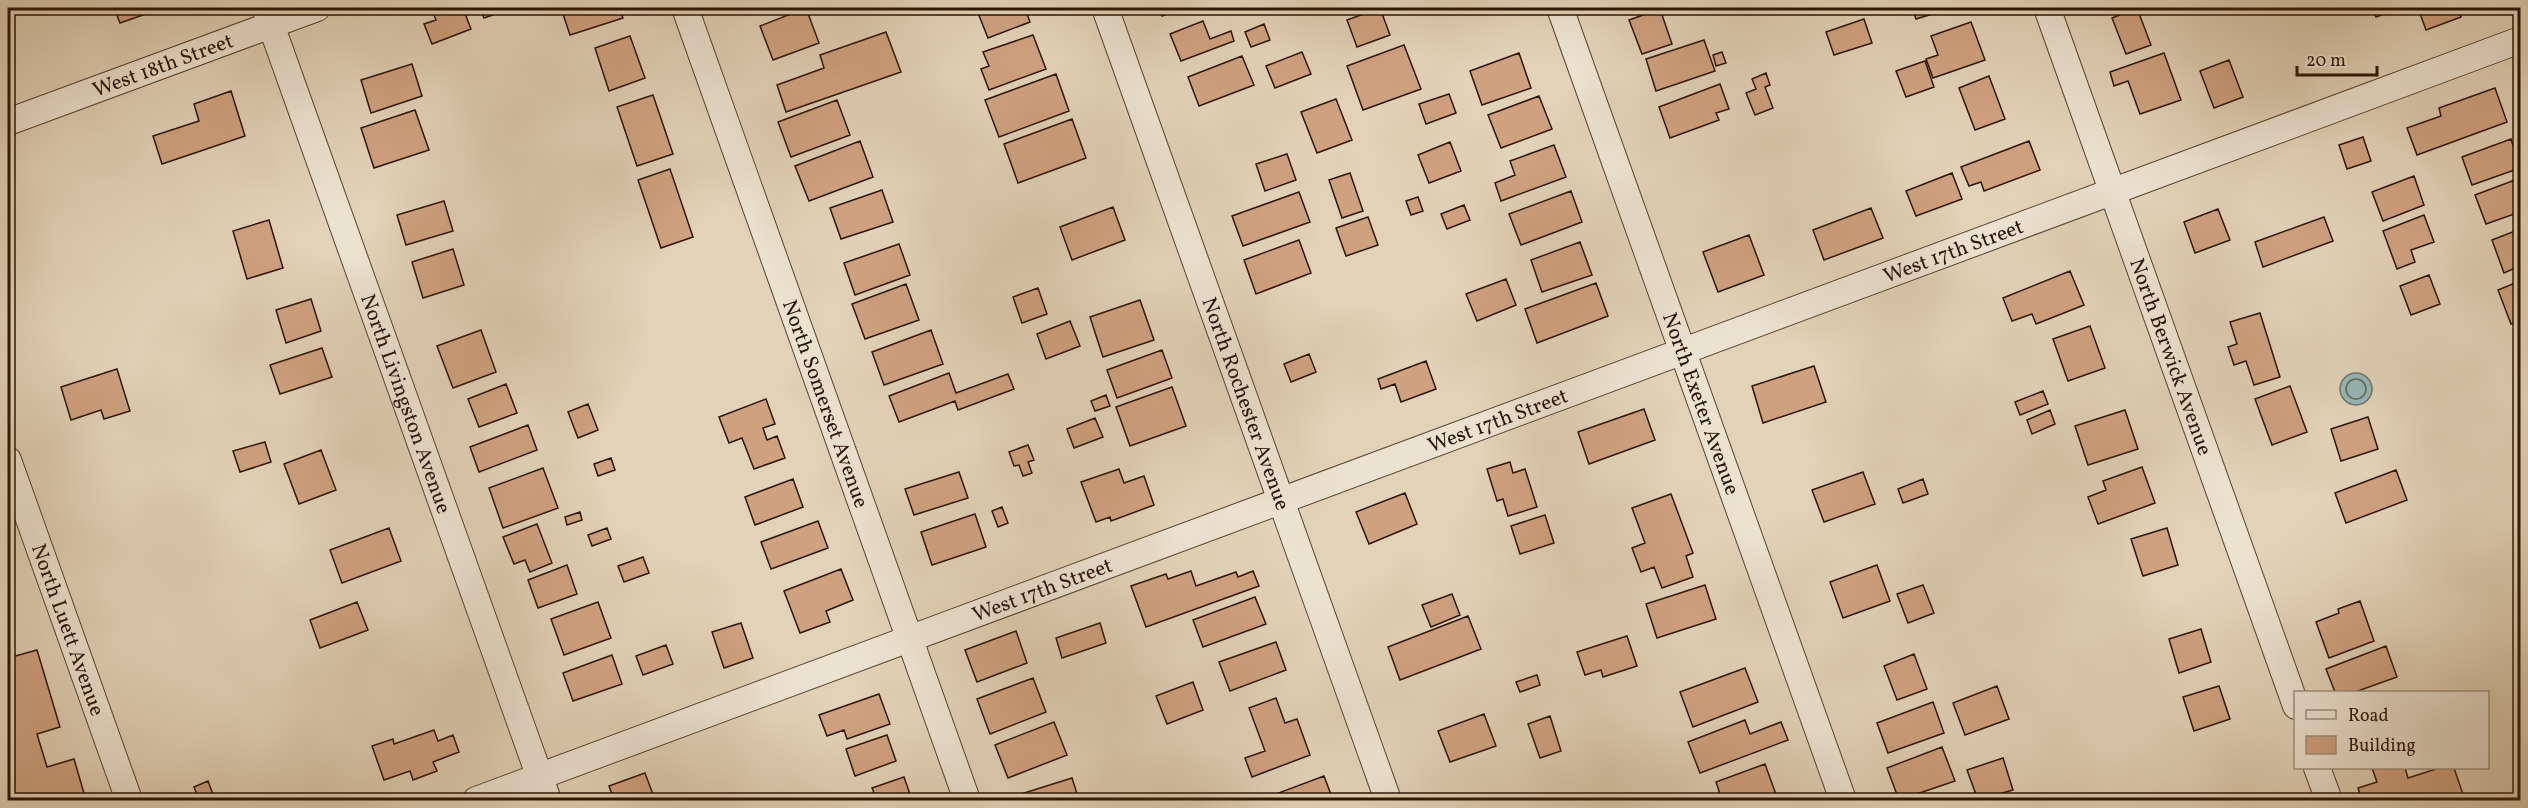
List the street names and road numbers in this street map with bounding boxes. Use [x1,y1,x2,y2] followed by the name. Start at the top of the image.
[89,27,238,106] street label: West 18th Street
[1880,213,2028,291] street label: West 17th Street
[2121,254,2218,460] street label: North Berwick Avenue
[352,290,458,518] street label: North Livingston Avenue
[1194,294,1296,514] street label: North Rochester Avenue
[774,296,875,512] street label: North Somerset Avenue
[1654,309,1746,499] street label: North Exeter Avenue
[1424,382,1572,461] street label: West 17th Street
[23,540,111,720] street label: North Luett Avenue
[968,552,1117,630] street label: West 17th Street

